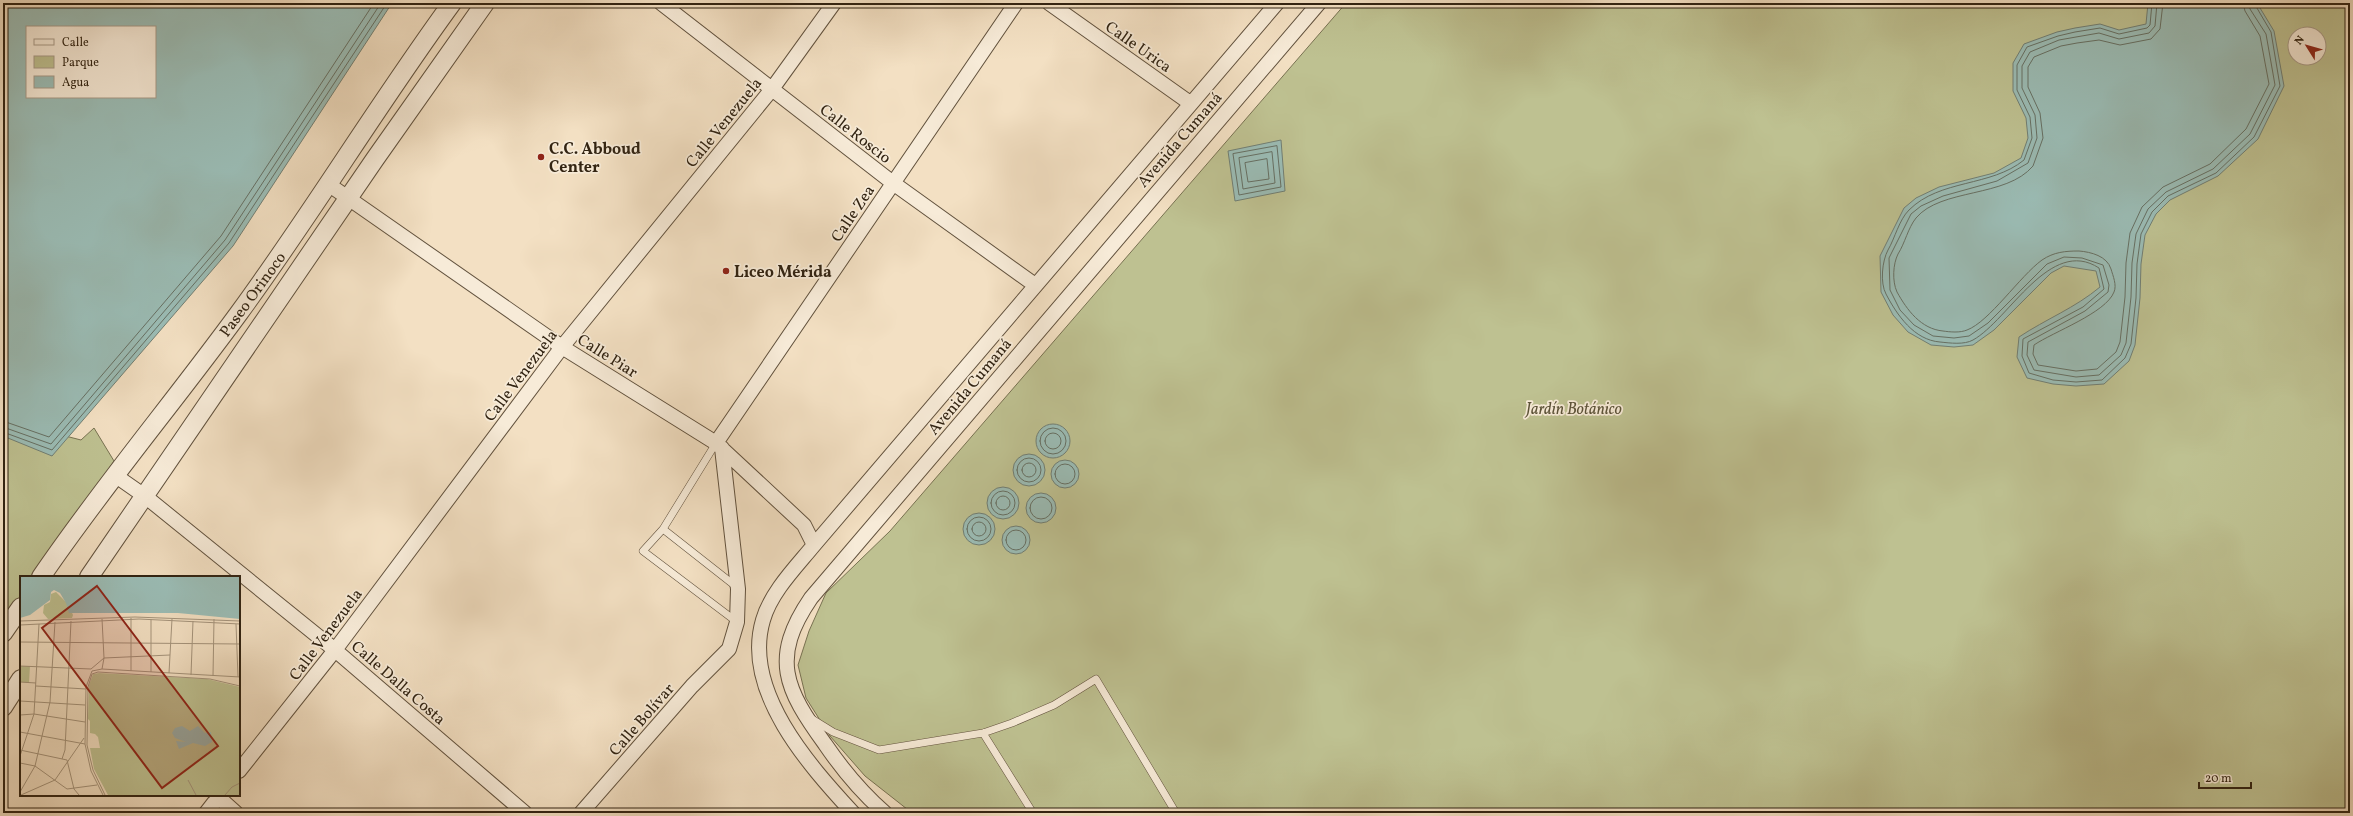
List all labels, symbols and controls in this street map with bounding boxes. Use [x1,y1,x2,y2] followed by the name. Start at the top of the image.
[1100,17,1175,79] street label: Calle Urica
[26,26,156,98] legend
[2287,26,2327,66] north arrow
[2292,33,2309,49] text: N
[62,35,89,51] text: Calle
[62,55,99,71] text: Parque
[681,74,768,173] street label: Calle Venezuela
[62,75,89,91] text: Agua
[1133,88,1228,193] street label: Avenida Cumaná
[814,100,895,169] street label: Calle Roscio
[549,139,641,179] place label: C.C. Abboud Center
[536,152,546,162] marker: C.C. Abboud Center
[827,181,881,247] street label: Calle Zea
[215,248,292,342] street label: Paseo Orinoco
[734,262,832,284] place label: Liceo Mérida
[721,266,731,276] marker: Liceo Mérida
[480,326,563,427] street label: Calle Venezuela
[572,329,642,384] street label: Calle Piar
[924,334,1017,440] street label: Avenida Cumaná
[1524,399,1623,421] park label: Jardín Botánico
[20,576,240,796] inset map
[285,585,368,686] street label: Calle Venezuela
[346,636,450,731] street label: Calle Dalla Costa
[605,679,680,761] street label: Calle Bolívar
[2199,764,2251,790] scale bar
[2205,771,2232,787] text: 20 m

